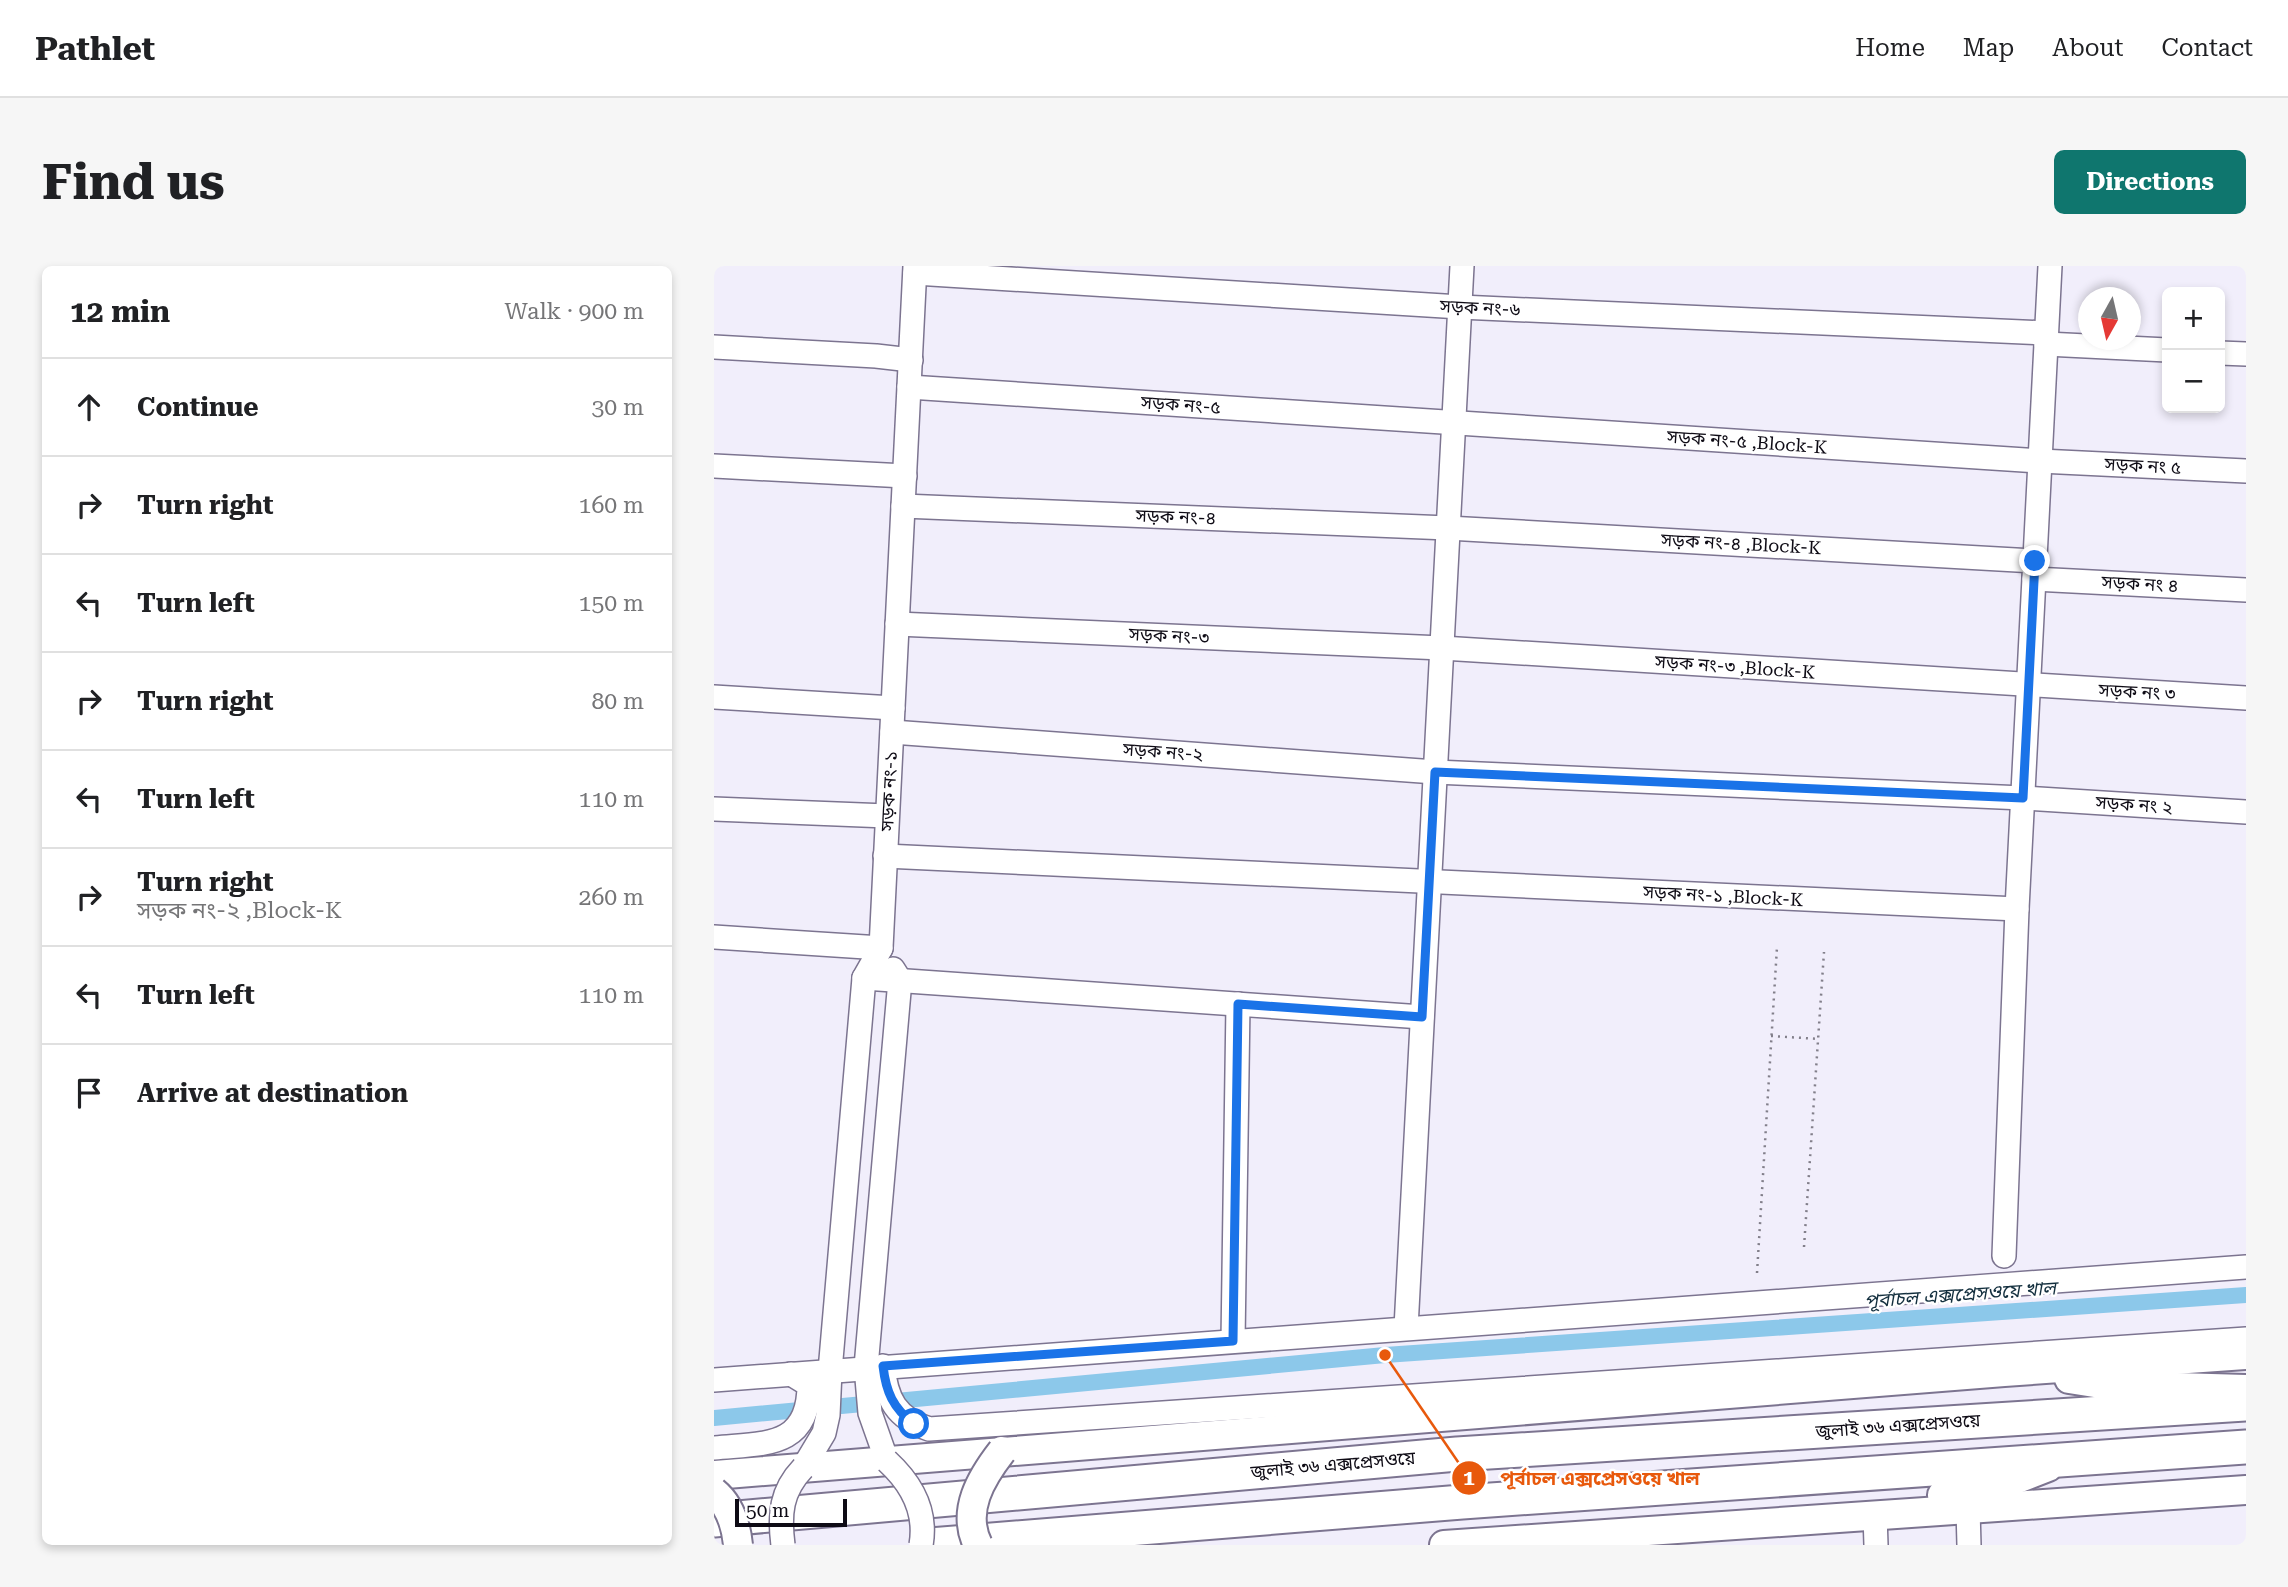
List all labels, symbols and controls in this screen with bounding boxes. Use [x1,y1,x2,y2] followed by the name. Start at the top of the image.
[35,29,155,68] text: Pathlet
[1855,34,1925,62] text: Home
[1963,34,2014,62] text: Map
[2052,34,2123,62] text: About
[2161,34,2253,62] text: Contact
[2054,150,2246,214] button: Directions
[42,154,225,211] text: Find us
[2078,287,2141,350] north arrow
[2162,287,2225,413] map controls
[2162,287,2225,350] button: +
[70,294,170,329] text: 12 min
[1438,295,1521,320] street label: সড়ক নং-৬
[505,298,644,325] text: Walk · 900 m
[2162,350,2225,413] button: −
[70,388,108,426] icon: ahead
[1139,391,1222,418] street label: সড়ক নং-৫
[137,392,259,422] text: Continue
[591,394,644,421] text: 30 m
[1665,425,1828,458] street label: সড়ক নং-৫ ,Block-K
[2103,453,2182,478] street label: সড়ক নং ৫
[70,486,108,524] icon: right
[137,490,273,520] text: Turn right
[579,492,644,519] text: 160 m
[1134,505,1217,528] street label: সড়ক নং-৪
[1659,529,1822,558] street label: সড়ক নং-৪ ,Block-K
[2019,545,2050,576] route end
[2100,571,2179,596] street label: সড়ক নং ৪
[70,584,108,622] icon: left
[137,588,255,618] text: Turn left
[579,590,644,617] text: 150 m
[1127,623,1210,648] street label: সড়ক নং-৩
[1653,650,1816,683] street label: সড়ক নং-৩ ,Block-K
[2097,679,2176,704] street label: সড়ক নং ৩
[70,682,108,720] icon: right
[137,686,273,716] text: Turn right
[591,688,644,715] text: 80 m
[1121,738,1204,765] street label: সড়ক নং-২
[876,750,901,833] street label: সড়ক নং-১
[70,780,108,818] icon: left
[137,784,255,814] text: Turn left
[579,786,644,813] text: 110 m
[2094,791,2174,818] street label: সড়ক নং ২
[137,867,273,897] text: Turn right
[70,878,108,916] icon: right
[1641,881,1804,910] street label: সড়ক নং-১ ,Block-K
[579,884,644,911] text: 260 m
[137,897,342,924] text: সড়ক নং-২ ,Block-K
[70,976,108,1014] icon: left
[137,980,255,1010] text: Turn left
[579,982,644,1009] text: 110 m
[70,1074,108,1112] icon: arrive
[137,1078,408,1108] text: Arrive at destination
[1863,1276,2061,1313] water label: পূর্বাচল এক্সপ্রেসওয়ে খাল
[898,1408,929,1439] route start
[1814,1409,1982,1442] street label: জুলাই ৩৬ এক্সপ্রেসওয়ে
[1249,1447,1417,1482] street label: জুলাই ৩৬ এক্সপ্রেসওয়ে
[1452,1458,1714,1498] callout: পূর্বাচল এক্সপ্রেসওয়ে খাল
[1463,1466,1475,1490] text: 1
[1500,1467,1700,1490] text: পূর্বাচল এক্সপ্রেসওয়ে খাল
[735,1496,847,1528] scale bar
[746,1499,789,1522] text: 50 m

